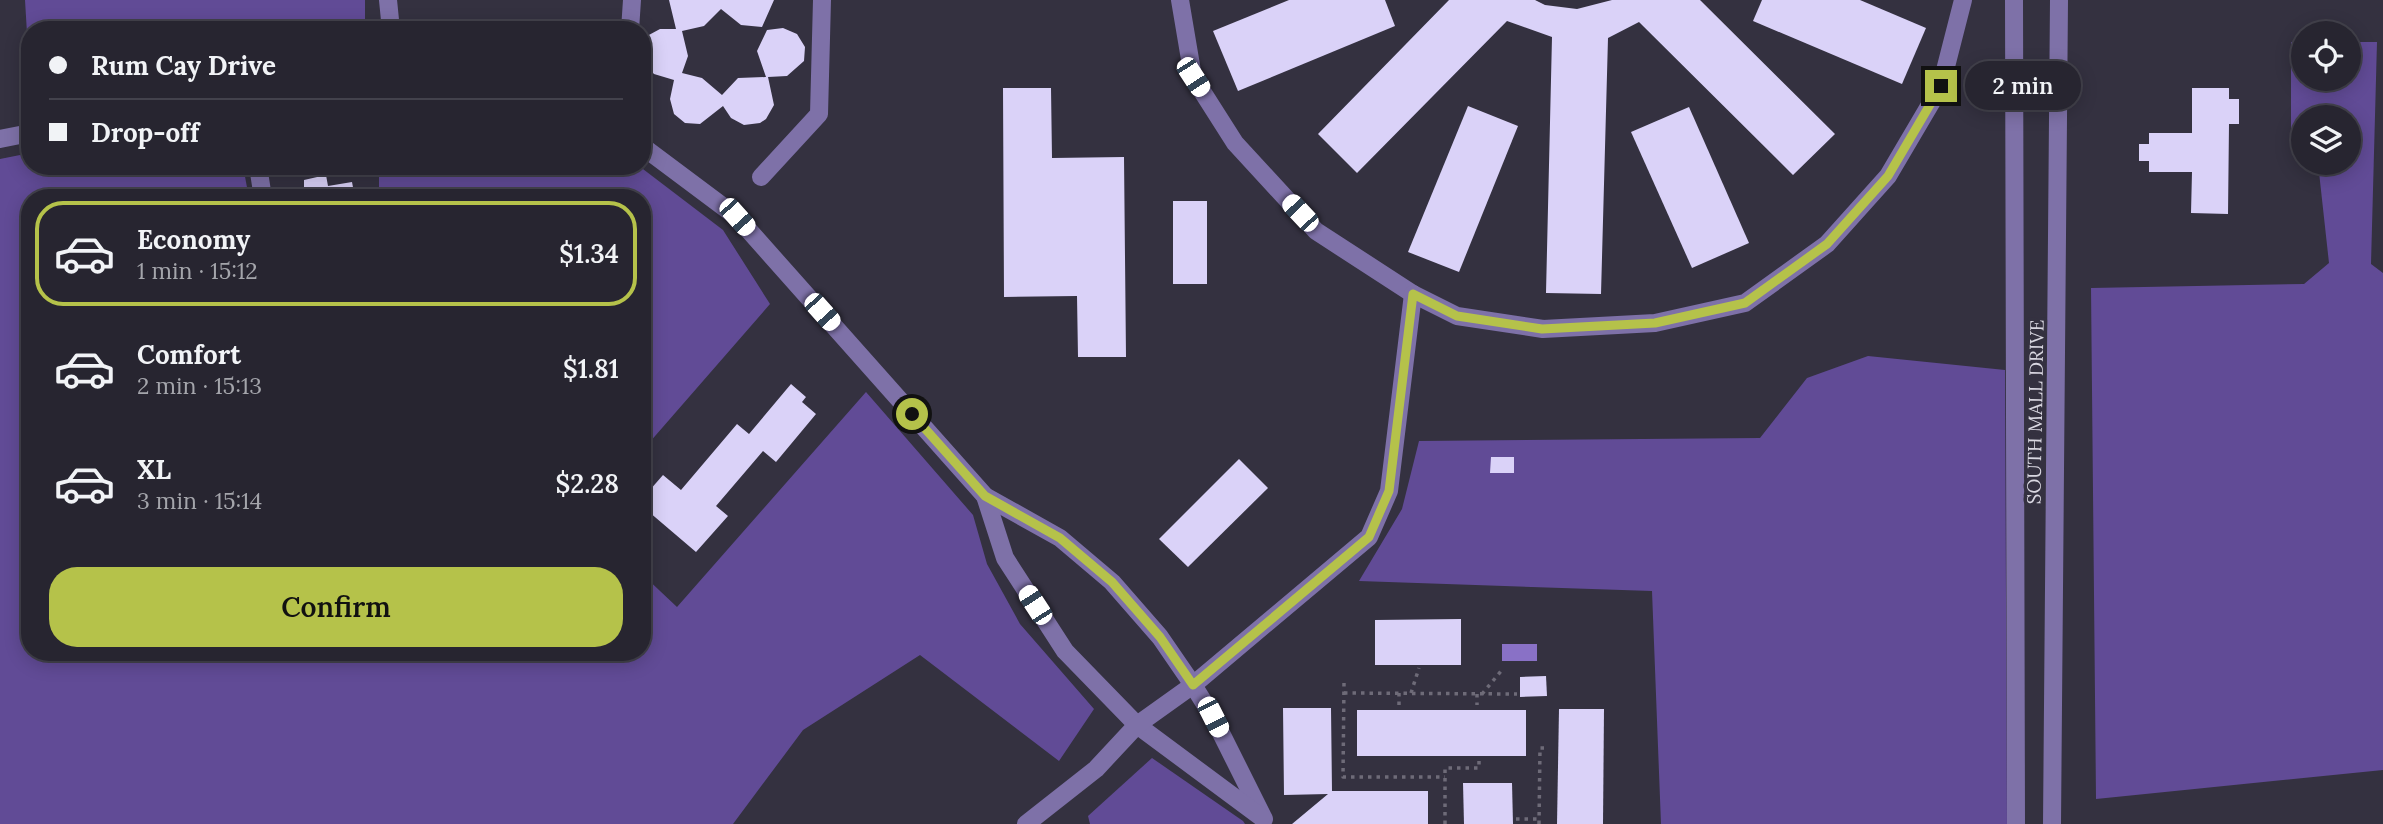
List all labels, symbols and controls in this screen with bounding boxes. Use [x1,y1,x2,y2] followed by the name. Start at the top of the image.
[2291,21,2361,175] map controls
[2291,21,2361,91] button: locate
[91,49,276,82] text: Rum Cay Drive
[1173,54,1214,100] car
[1966,62,2081,110] callout: 2 min
[1925,70,1957,102] route end
[1993,71,2053,100] text: 2 min
[2291,105,2361,175] button: layers
[91,116,199,149] text: Drop-off
[1278,190,1323,236] car
[716,194,759,240] car
[53,222,116,285] icon: car
[137,223,250,256] text: Economy
[559,237,619,270] text: $1.34
[137,256,258,285] text: 1 min · 15:12
[801,289,844,335] car
[2021,319,2049,505] street label: SOUTH MALL DRIVE
[53,337,116,400] icon: car
[137,338,241,371] text: Comfort
[563,352,619,385] text: $1.81
[137,371,262,400] text: 2 min · 15:13
[896,398,928,430] route start
[53,452,116,515] icon: car
[137,453,171,486] text: XL
[556,467,619,500] text: $2.28
[137,486,262,515] text: 3 min · 15:14
[49,567,623,647] button: Confirm
[1015,582,1056,628] car
[1195,694,1232,740] car

